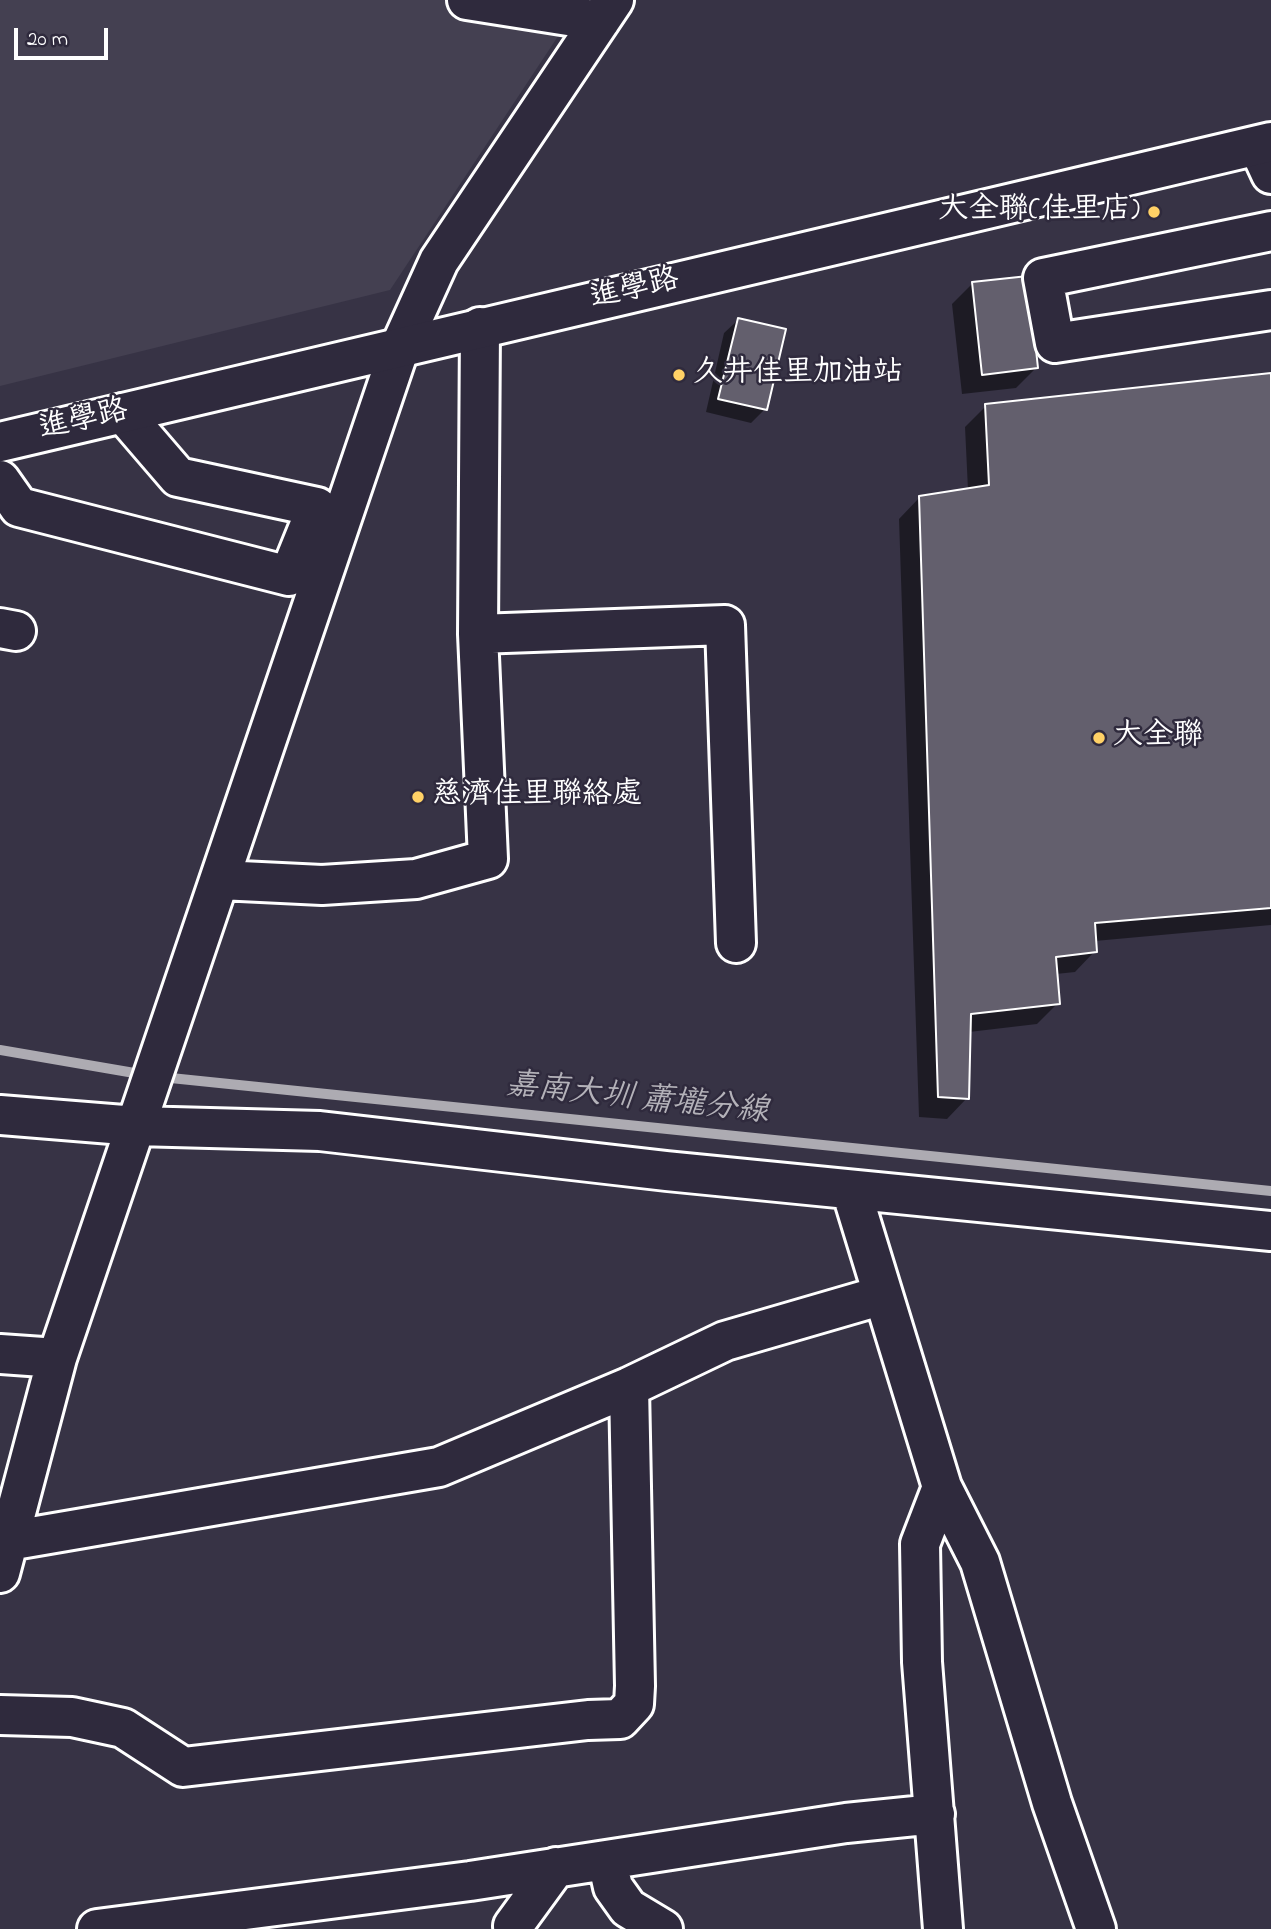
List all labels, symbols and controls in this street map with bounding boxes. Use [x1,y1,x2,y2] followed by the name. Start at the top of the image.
[18,14,112,58] scale bar
[27,25,68,55] text: 20 m
[939,194,1140,230] place label: 大全聯(佳里店)
[1146,204,1162,220] marker: 大全聯(佳里店)
[587,263,683,319] street label: 進學路
[693,357,903,393] place label: 久井佳里加油站
[671,367,687,383] marker: 久井佳里加油站
[36,394,132,450] street label: 進學路
[1113,720,1203,756] place label: 大全聯
[1091,730,1107,746] marker: 大全聯
[432,779,642,815] place label: 慈濟佳里聯絡處
[410,789,426,805] marker: 慈濟佳里聯絡處
[504,1068,770,1134] water label: 嘉南大圳 蕭壠分線

